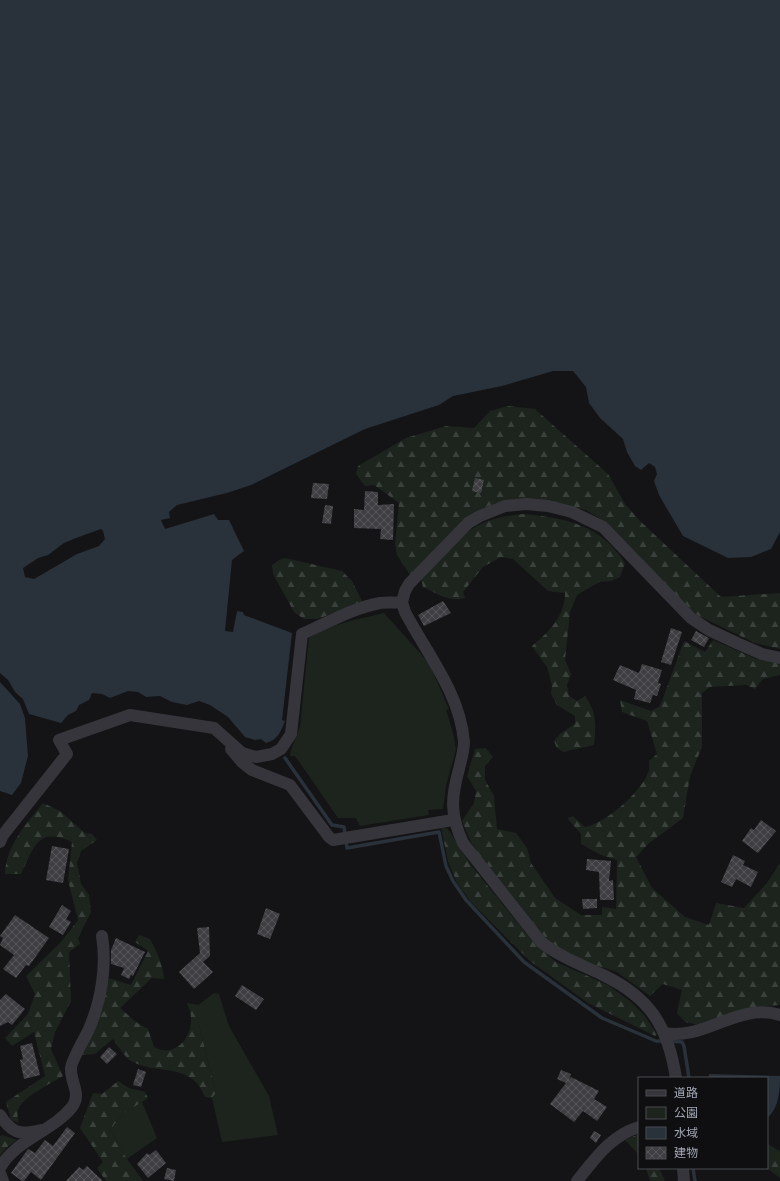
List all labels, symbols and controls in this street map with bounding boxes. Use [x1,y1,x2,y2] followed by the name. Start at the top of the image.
[638,1077,768,1169] legend
[674,1085,698,1101] text: 道路
[674,1105,698,1121] text: 公園
[674,1125,698,1141] text: 水域
[674,1145,698,1161] text: 建物

